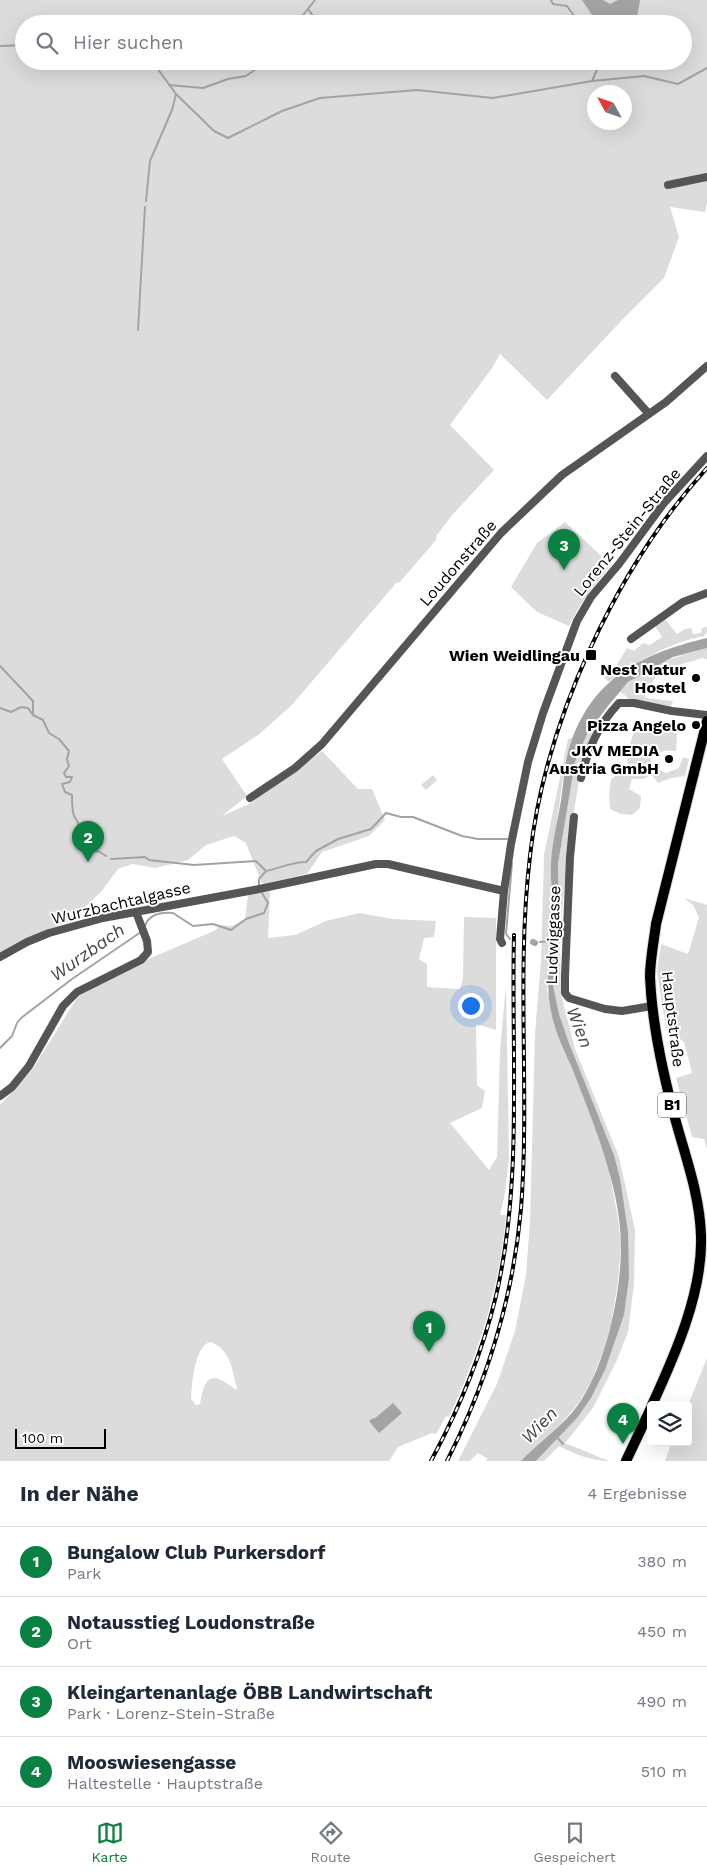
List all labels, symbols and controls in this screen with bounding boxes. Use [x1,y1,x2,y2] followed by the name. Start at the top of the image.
[15,15,692,70] search box
[33,29,61,57] icon: search
[73,31,184,54] text: Hier suchen
[587,85,632,130] north arrow
[569,464,685,600] street label: Lorenz-Stein-Straße
[415,516,501,610] street label: Loudonstraße
[548,529,580,570] pin: 3
[449,646,580,665] place label: Wien Weidlingau
[584,648,598,662] marker: Wien Weidlingau
[600,660,687,697] place label: Nest Natur Hostel
[690,672,702,684] marker: Nest Natur Hostel
[587,716,686,735] place label: Pizza Angelo
[690,719,702,731] marker: Pizza Angelo
[549,741,659,778] place label: JKV MEDIA Austria GmbH
[663,753,675,765] marker: JKV MEDIA Austria GmbH
[72,821,104,862] pin: 2
[50,878,192,928] street label: Wurzbachtalgasse
[542,885,564,985] street label: Ludwiggasse
[46,919,128,985] water label: Wurzbach
[658,970,688,1068] street label: Hauptstraße
[458,993,484,1019] your location
[563,1003,597,1051] water label: Wien
[658,1092,686,1118] road number: B1
[413,1311,445,1352] pin: 1
[647,1401,692,1446] map controls
[647,1401,692,1446] button: layers
[517,1402,561,1448] water label: Wien
[607,1403,639,1444] pin: 4
[15,1426,106,1449] scale bar
[22,1430,63,1446] text: 100 m
[20,1481,139,1506] text: In der Nähe
[587,1484,687,1503] text: 4 Ergebnisse
[67,1541,325,1564] text: Bungalow Club Purkersdorf
[33,1552,39,1571] text: 1
[637,1552,687,1571] text: 380 m
[67,1564,101,1583] text: Park
[67,1611,315,1634] text: Notausstieg Loudonstraße
[31,1622,41,1641] text: 2
[637,1622,687,1641] text: 450 m
[67,1634,92,1653] text: Ort
[67,1681,432,1704] text: Kleingartenanlage ÖBB Landwirtschaft
[31,1692,41,1711] text: 3
[637,1692,687,1711] text: 490 m
[67,1704,275,1723] text: Park · Lorenz-Stein-Straße
[67,1751,236,1774] text: Mooswiesengasse
[31,1762,41,1781] text: 4
[641,1762,687,1781] text: 510 m
[67,1774,263,1793] text: Haltestelle · Hauptstraße
[91,1819,128,1865] tab: Karte
[311,1819,351,1865] tab: Route
[534,1819,616,1865] tab: Gespeichert

